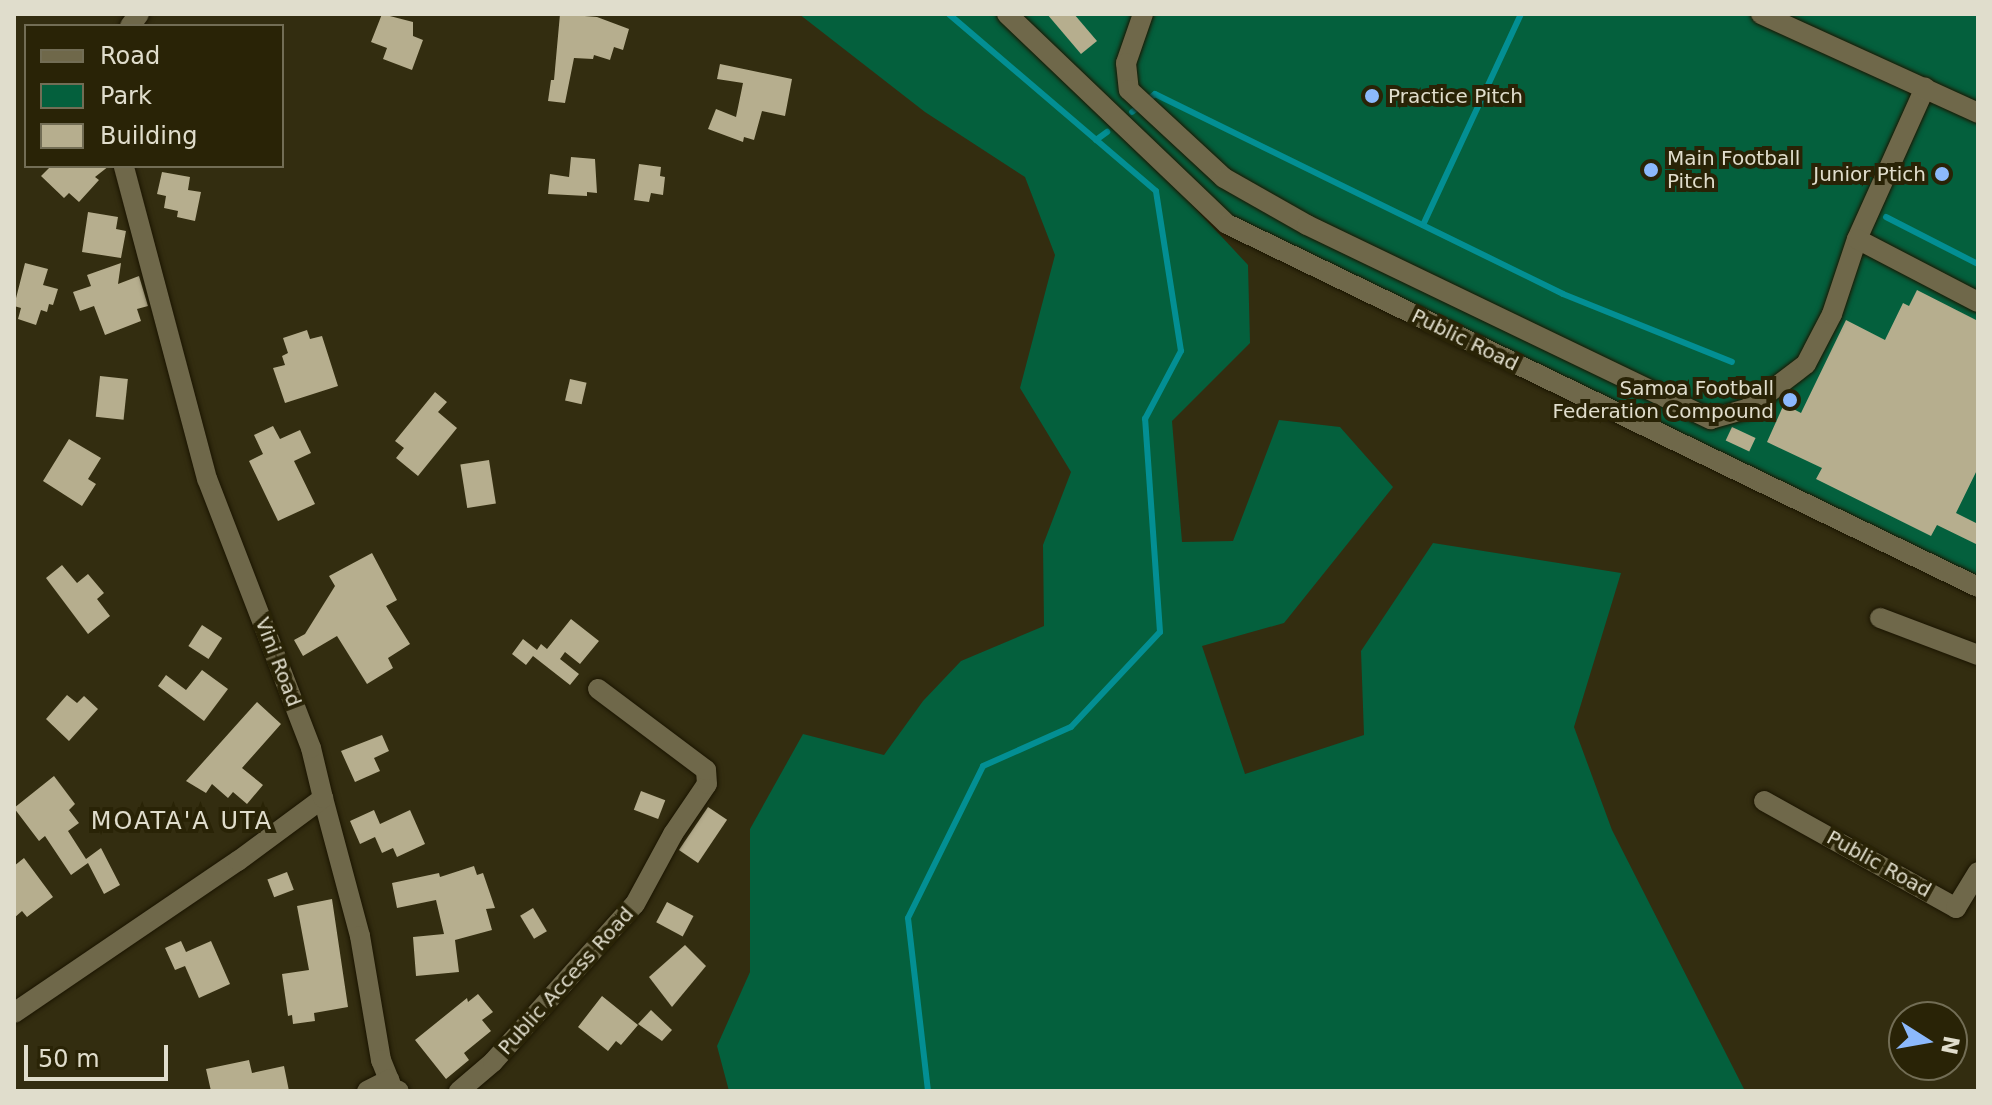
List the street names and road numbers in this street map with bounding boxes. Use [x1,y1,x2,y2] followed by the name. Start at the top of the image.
[1408,304,1522,376] street label: Public Road
[250,614,306,710] street label: Vini Road
[1823,825,1935,903] street label: Public Road
[493,902,639,1060] street label: Public Access Road

